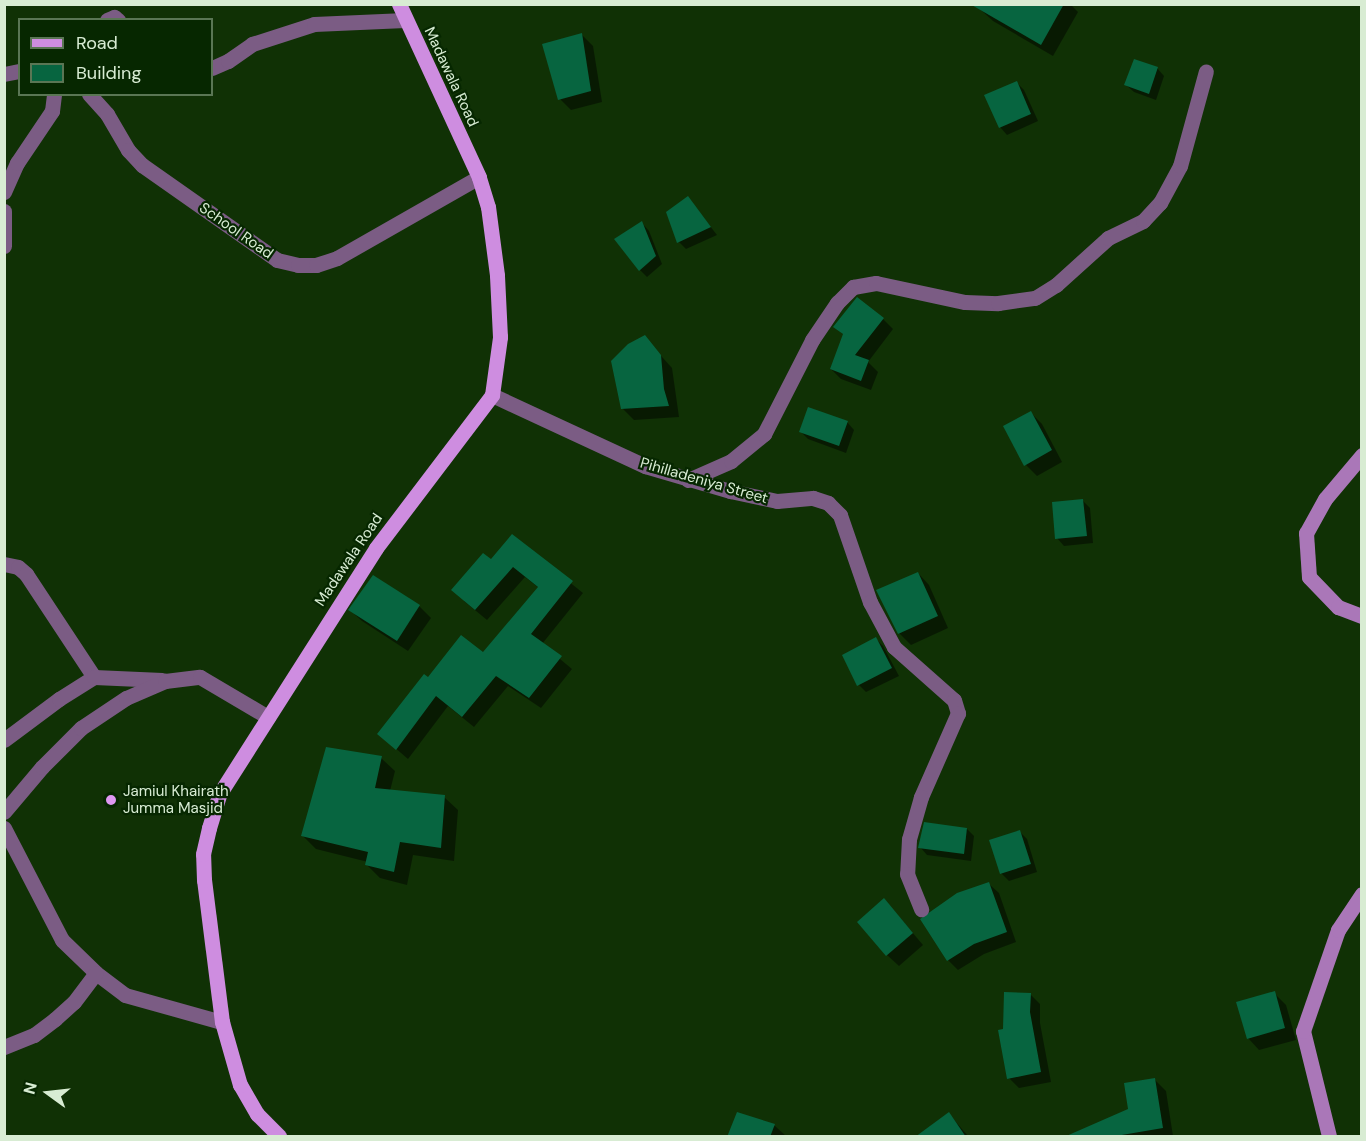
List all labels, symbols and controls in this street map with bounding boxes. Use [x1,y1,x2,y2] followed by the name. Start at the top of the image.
[18,18,213,96] legend
[420,24,482,130] street label: Madawala Road
[76,31,118,55] text: Road
[76,61,141,85] text: Building
[196,199,276,263] street label: School Road
[638,454,770,508] street label: Pihilladeniya Street
[311,510,387,610] street label: Madawala Road
[123,782,229,817] place label: Jamiul Khairath Jumma Masjid
[104,793,118,807] marker: Jamiul Khairath Jumma Masjid
[18,1063,78,1123] north arrow
[18,1080,42,1097] text: N

